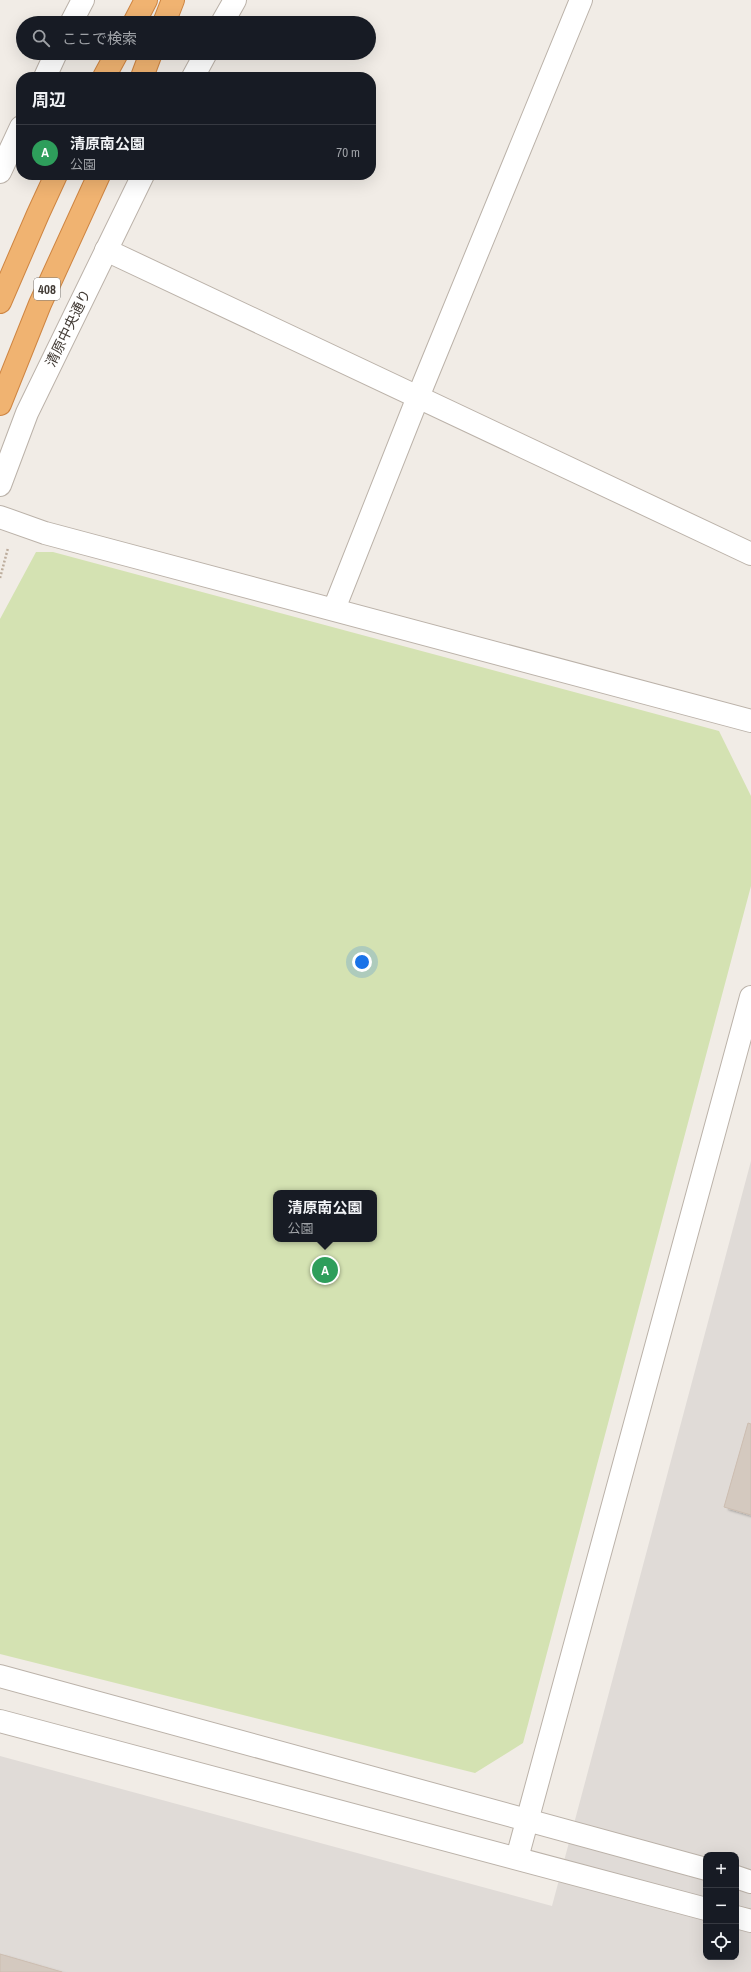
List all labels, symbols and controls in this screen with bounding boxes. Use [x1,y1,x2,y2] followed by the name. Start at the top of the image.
[16,16,376,60] search box
[30,27,52,49] icon: search
[62,28,137,49] text: ここで検索
[32,88,66,111] text: 周辺
[70,133,145,154] text: 清原南公園
[41,144,49,161] text: A
[336,144,360,161] text: 70 m
[70,156,96,173] text: 公園
[34,278,60,300] road number: 408
[41,286,95,370] street label: 清原中央通り
[352,952,372,972] your location
[273,1190,377,1242] popup
[287,1197,363,1218] text: 清原南公園
[287,1220,314,1237] text: 公園
[312,1255,338,1285] pin: A
[703,1852,739,1960] map controls
[703,1852,739,1888] button: +
[703,1888,739,1924] button: −
[703,1924,739,1960] button: locate

